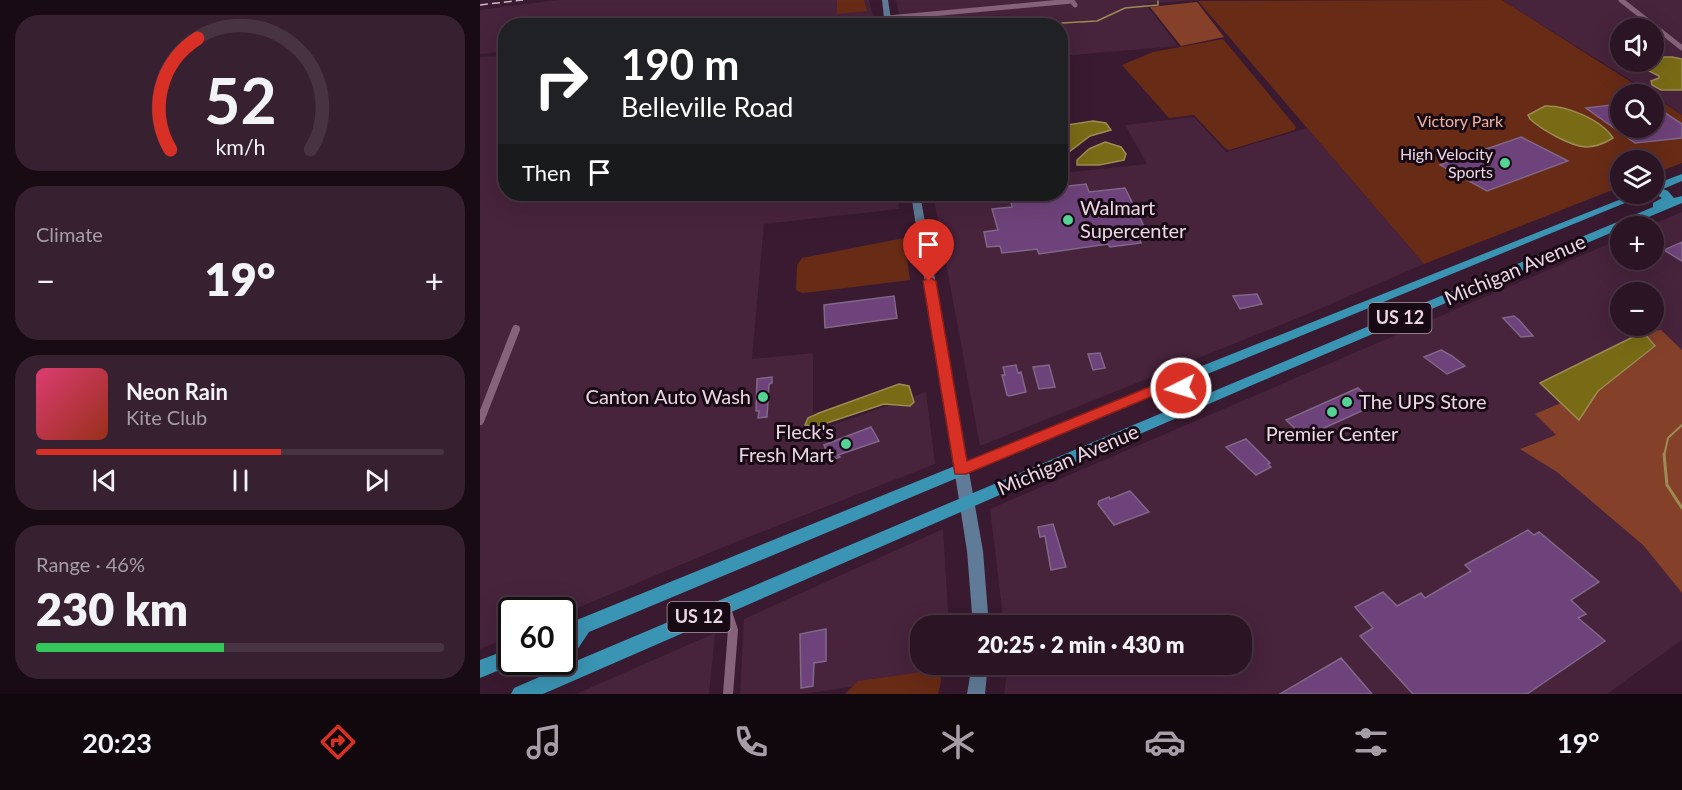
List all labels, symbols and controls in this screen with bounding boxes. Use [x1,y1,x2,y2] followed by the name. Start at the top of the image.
[1610,18,1664,336] map controls
[1610,18,1664,72] button: sound
[621,39,739,89] text: 190 m
[522,42,600,120] icon: right
[204,62,276,137] text: 52
[1610,84,1664,138] button: search
[621,90,793,123] text: Belleville Road
[1417,111,1504,130] park label: Victory Park
[215,134,265,160] text: km/h
[1400,144,1494,181] place label: High Velocity Sports
[1610,150,1664,204] button: layers
[583,156,616,189] icon: arrive
[1498,156,1512,170] marker: High Velocity Sports
[522,159,571,186] text: Then
[1080,195,1187,242] place label: Walmart Supercenter
[1061,213,1075,227] marker: Walmart Supercenter
[1610,216,1664,270] button: +
[903,219,954,281] pin
[36,222,103,246] text: Climate
[912,228,945,261] icon: arrive
[1440,229,1589,310] street label: Michigan Avenue
[205,252,275,306] text: 19°
[36,260,55,300] text: −
[425,260,444,300] text: +
[1610,282,1664,336] button: −
[1368,303,1432,333] road number: US 12
[1149,356,1213,420] position arrow
[126,378,228,405] text: Neon Rain
[586,384,751,408] place label: Canton Auto Wash
[1359,389,1486,413] place label: The UPS Store
[756,390,770,404] marker: Canton Auto Wash
[1340,395,1354,409] marker: The UPS Store
[126,405,207,429] text: Kite Club
[1325,405,1339,419] marker: Premier Center
[739,419,834,466] place label: Fleck's Fresh Mart
[993,419,1142,500] street label: Michigan Avenue
[1266,421,1399,445] place label: Premier Center
[839,437,853,451] marker: Fleck's Fresh Mart
[88,464,121,497] icon: previous
[224,464,257,497] icon: pause
[360,464,393,497] icon: next
[36,552,145,576] text: Range · 46%
[36,582,188,636] text: 230 km
[498,597,576,675] speed limit sign: 60
[668,602,730,632] road number: US 12
[978,631,1184,658] text: 20:25 · 2 min · 430 m
[317,721,359,763] icon: directions
[523,721,565,763] icon: music
[730,721,772,763] icon: phone
[937,721,979,763] icon: climate
[1144,721,1186,763] icon: car
[1350,721,1392,763] icon: filters
[82,726,152,759] text: 20:23
[1557,726,1600,759] text: 19°

